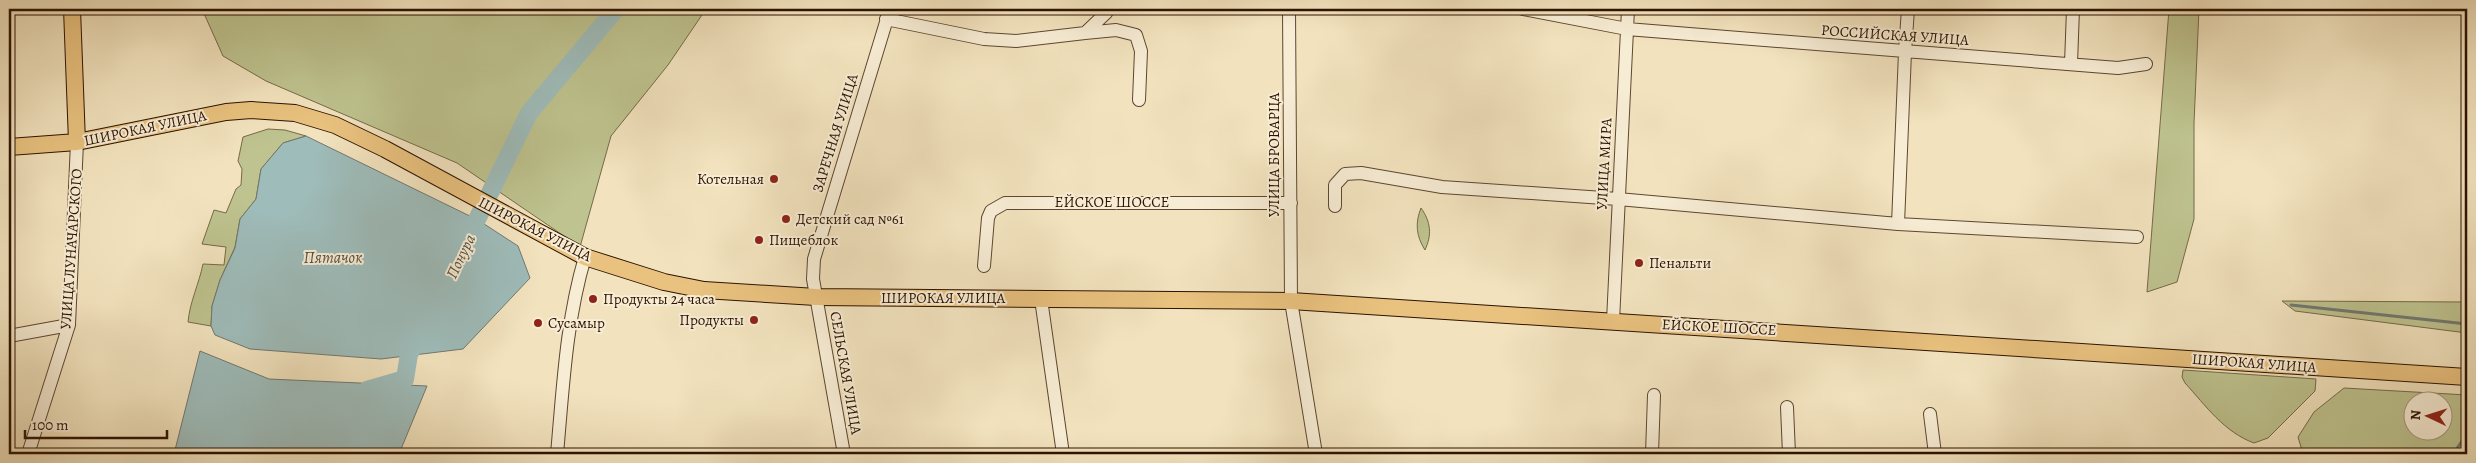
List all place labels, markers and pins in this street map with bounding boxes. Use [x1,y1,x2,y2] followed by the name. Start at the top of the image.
[697,169,764,189] place label: Котельная
[768,173,780,185] marker: Котельная
[796,209,904,229] place label: Детский сад №61
[780,213,792,225] marker: Детский сад №61
[769,230,838,250] place label: Пищеблок
[753,234,765,246] marker: Пищеблок
[1649,253,1712,273] place label: Пенальти
[1633,257,1645,269] marker: Пенальти
[603,289,715,309] place label: Продукты 24 часа
[587,293,599,305] marker: Продукты 24 часа
[679,310,744,330] place label: Продукты
[548,313,605,333] place label: Сусамыр
[748,314,760,326] marker: Продукты
[532,317,544,329] marker: Сусамыр

